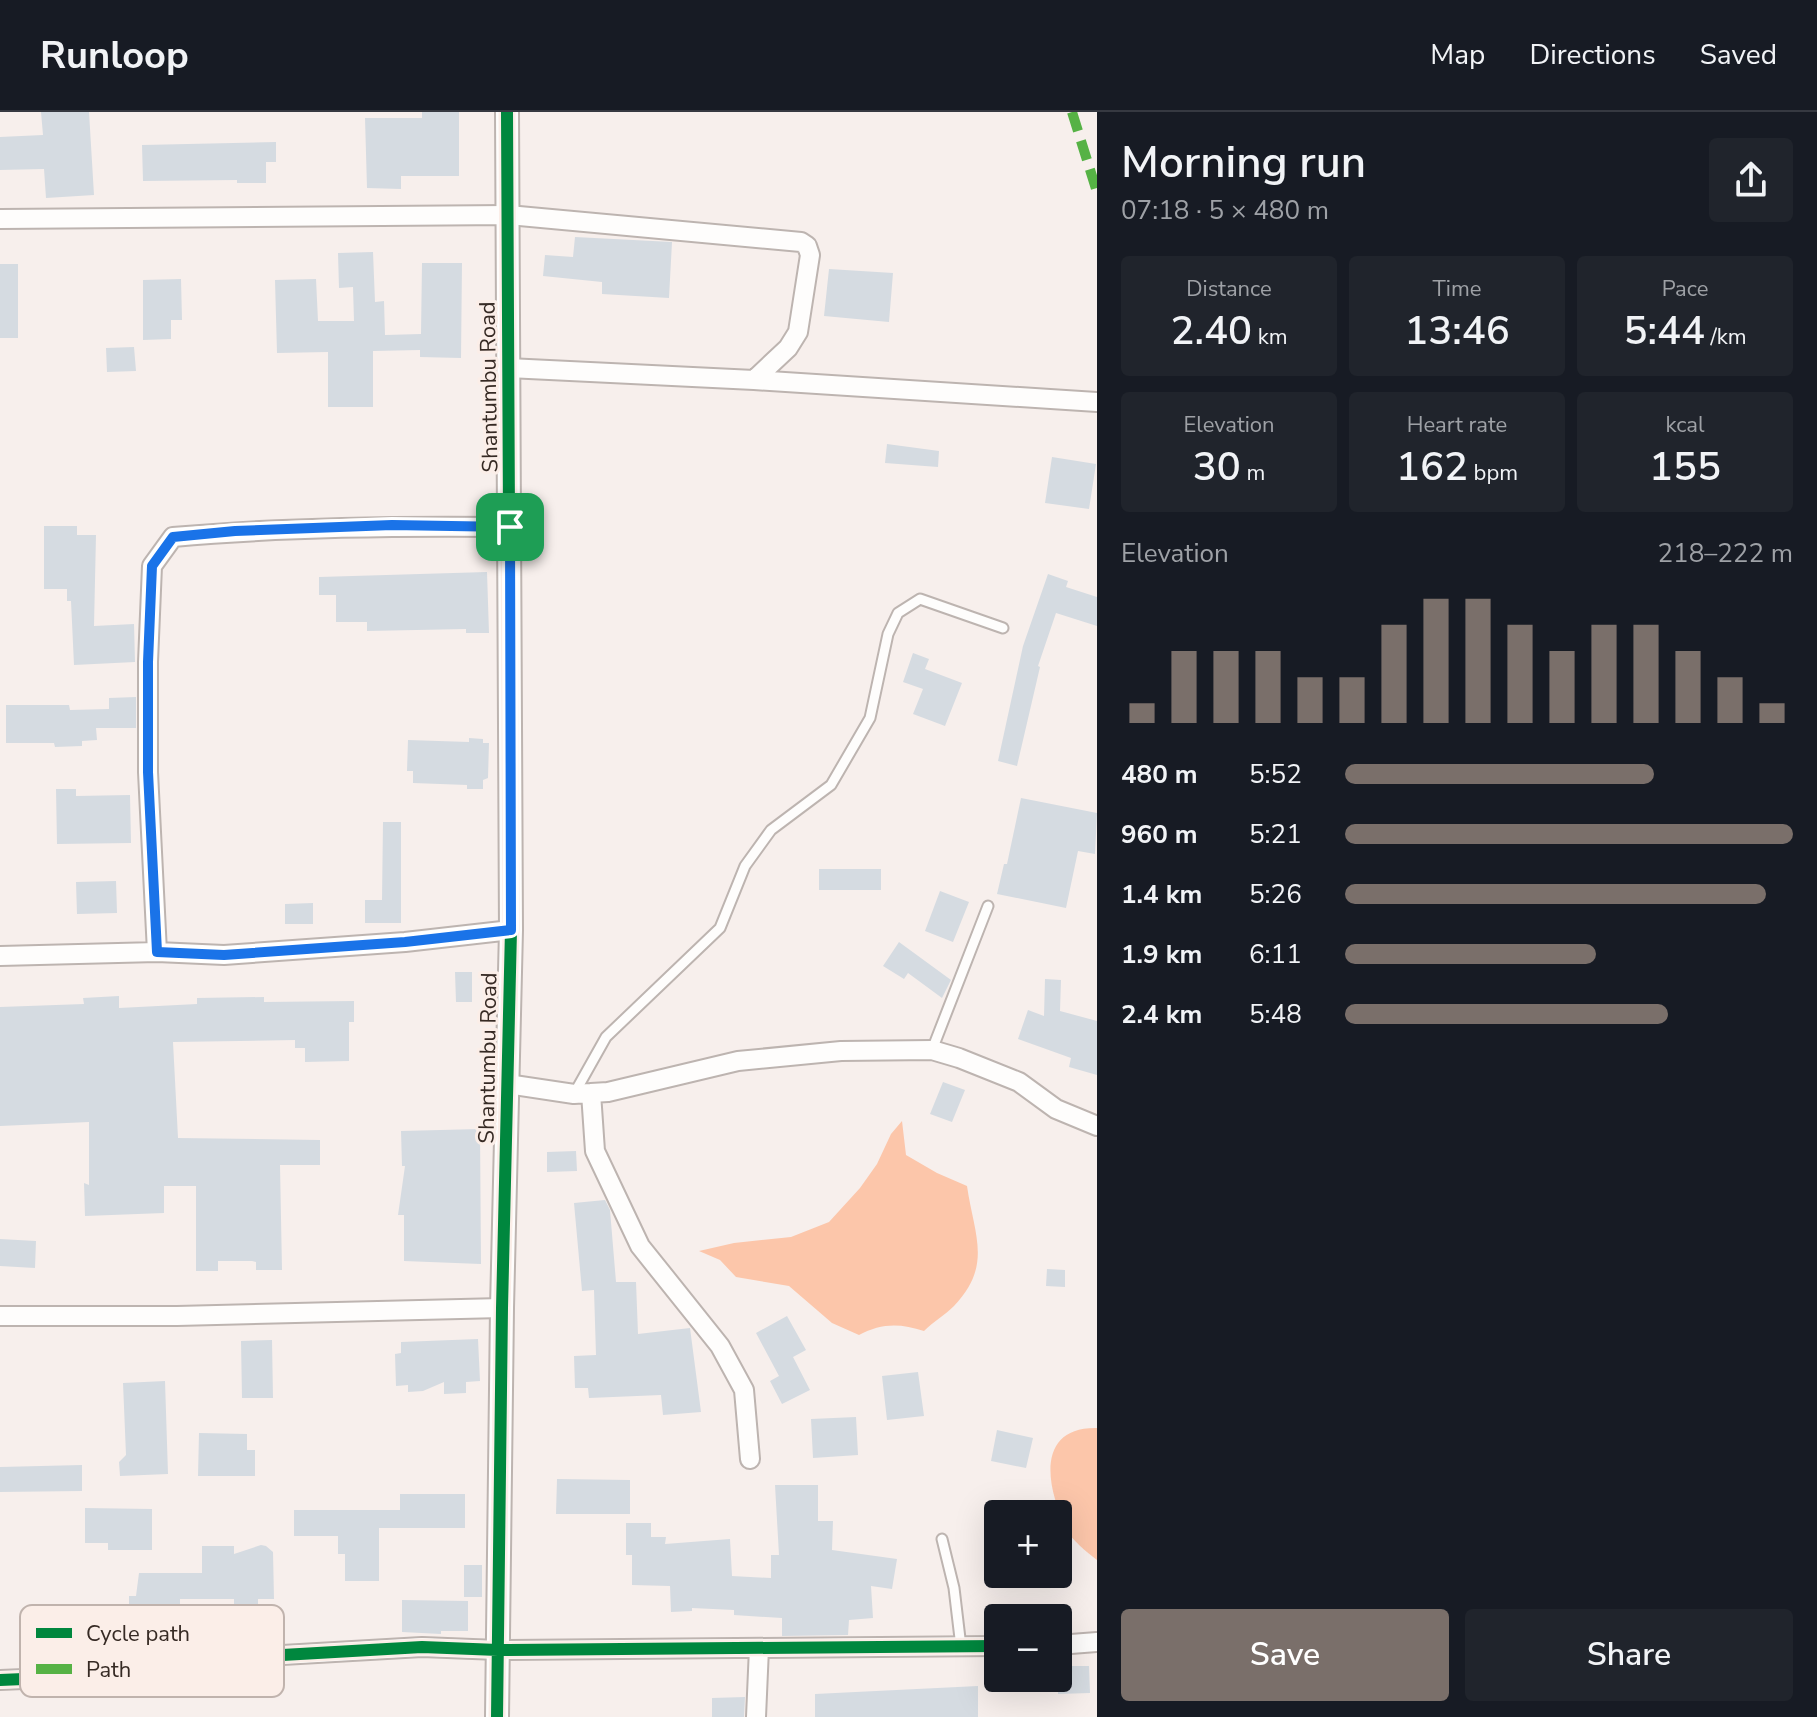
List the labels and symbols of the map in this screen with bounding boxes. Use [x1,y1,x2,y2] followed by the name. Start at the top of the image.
[473,301,505,473] street label: Shantumbu Road
[476,493,544,561] pin
[472,972,504,1144] street label: Shantumbu Road
[20,1605,284,1697] legend
[86,1619,190,1649] text: Cycle path
[86,1655,131,1685] text: Path

